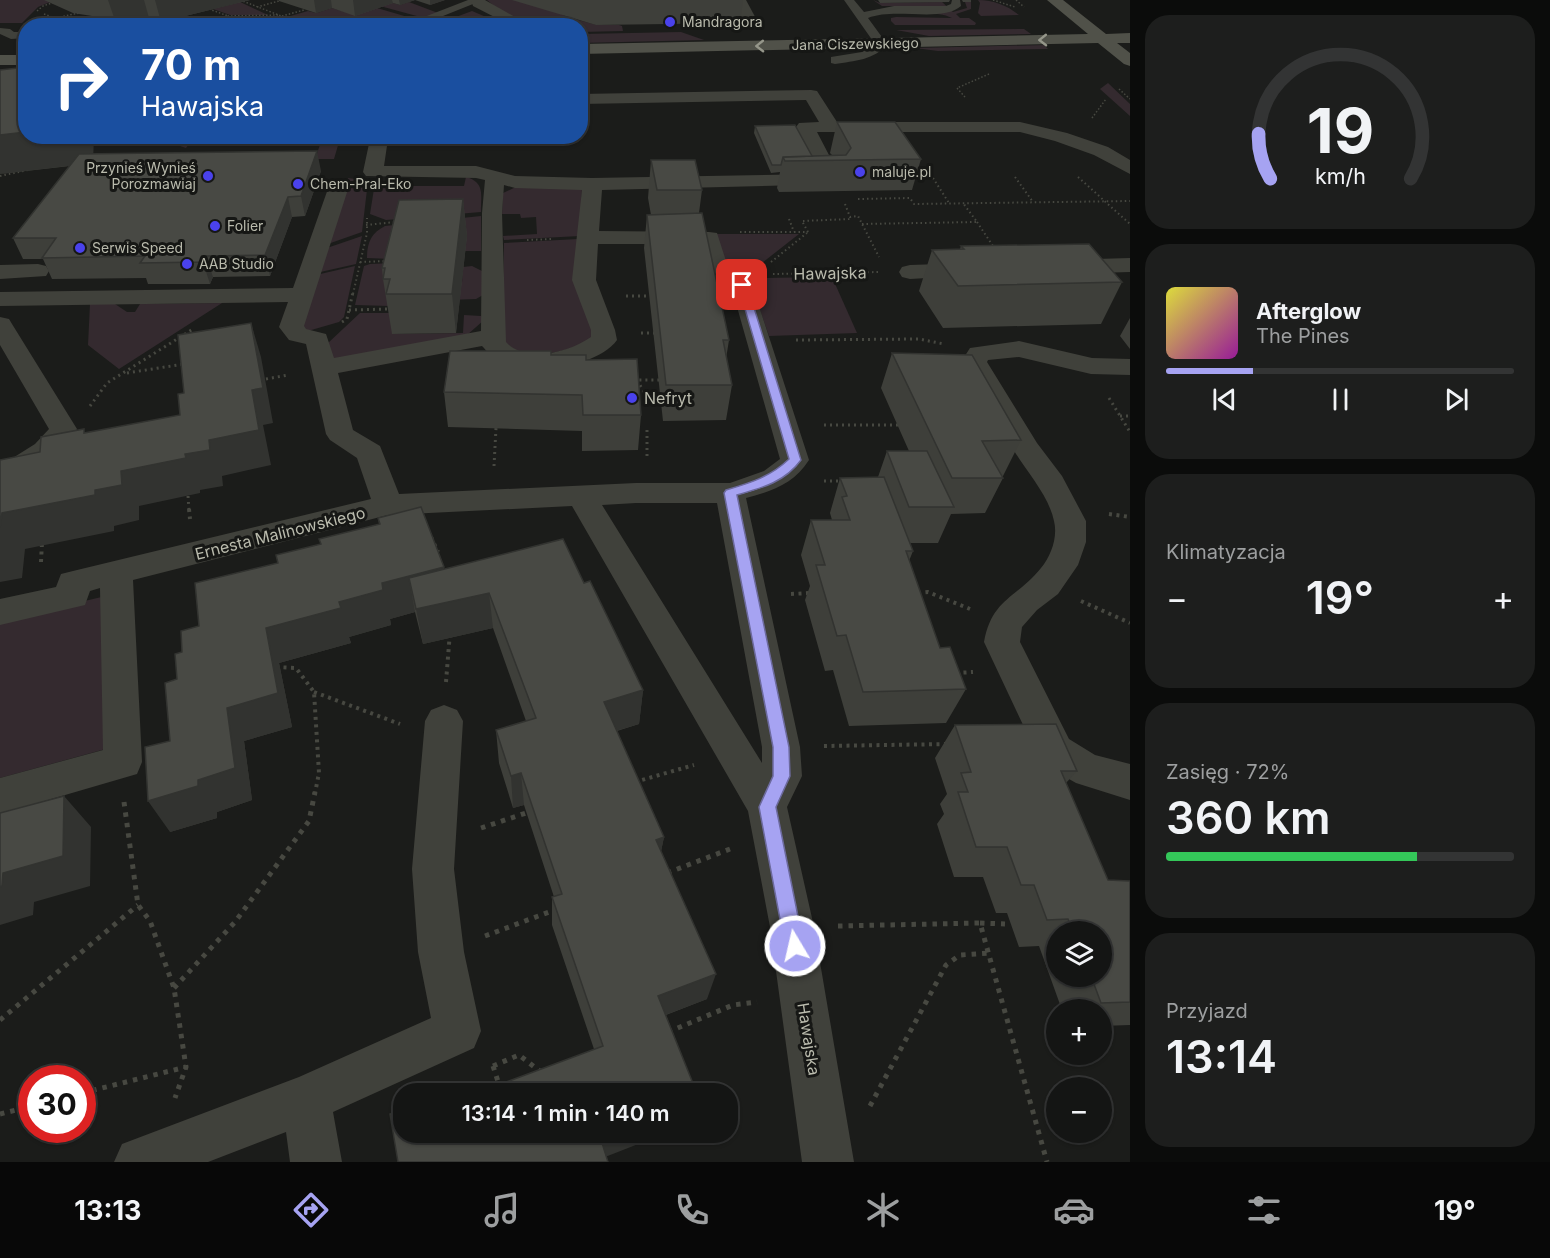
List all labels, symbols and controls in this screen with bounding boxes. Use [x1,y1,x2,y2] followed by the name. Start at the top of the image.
[682,13,763,30] place label: Mandragora
[663,15,677,29] marker: Mandragora
[1039,33,1048,46] one-way arrow
[791,34,919,53] street label: Jana Ciszewskiego
[141,39,241,90] text: 70 m
[755,40,764,52] one-way arrow
[42,42,120,120] icon: right
[141,90,264,123] text: Hawajska
[1306,93,1374,168] text: 19
[86,159,196,192] place label: Przynieś Wynieś Porozmawiaj
[872,163,931,180] place label: maluje.pl
[1315,164,1365,190] text: km/h
[853,165,867,179] marker: maluje.pl
[201,169,215,183] marker: Przynieś Wynieś Porozmawiaj
[310,175,411,192] place label: Chem-Pral-Eko
[291,177,305,191] marker: Chem-Pral-Eko
[227,217,263,234] place label: Folier
[208,219,222,233] marker: Folier
[92,239,183,256] place label: Serwis Speed
[73,241,87,255] marker: Serwis Speed
[199,255,274,272] place label: AAB Studio
[180,257,194,271] marker: AAB Studio
[716,259,767,310] pin
[793,262,867,284] street label: Hawajska
[725,268,758,301] icon: arrive
[1256,298,1361,324] text: Afterglow
[1256,324,1350,348] text: The Pines
[1208,383,1241,416] icon: previous
[1324,383,1357,416] icon: pause
[1440,383,1473,416] icon: next
[644,388,692,408] place label: Nefryt
[625,391,639,405] marker: Nefryt
[193,502,367,564] street label: Ernesta Malinowskiego
[1166,540,1286,564] text: Klimatyzacja
[1306,570,1374,625] text: 19°
[1166,578,1188,618] text: −
[1492,578,1514,618] text: +
[1166,760,1289,784] text: Zasięg · 72%
[1166,790,1331,845] text: 360 km
[763,914,827,978] position arrow
[1046,921,1112,1143] map controls
[1046,921,1112,987] button: layers
[1046,999,1112,1065] button: +
[1166,999,1248,1023] text: Przyjazd
[793,1001,825,1077] street label: Hawajska
[1166,1029,1277,1084] text: 13:14
[18,1065,96,1143] speed limit sign: 30
[1046,1077,1112,1143] button: −
[461,1100,670,1126] text: 13:14 · 1 min · 140 m
[290,1189,332,1231] icon: directions
[481,1189,523,1231] icon: music
[671,1189,713,1231] icon: phone
[862,1189,904,1231] icon: climate
[1053,1189,1095,1231] icon: car
[1243,1189,1285,1231] icon: filters
[74,1194,141,1227] text: 13:13
[1434,1194,1476,1227] text: 19°

